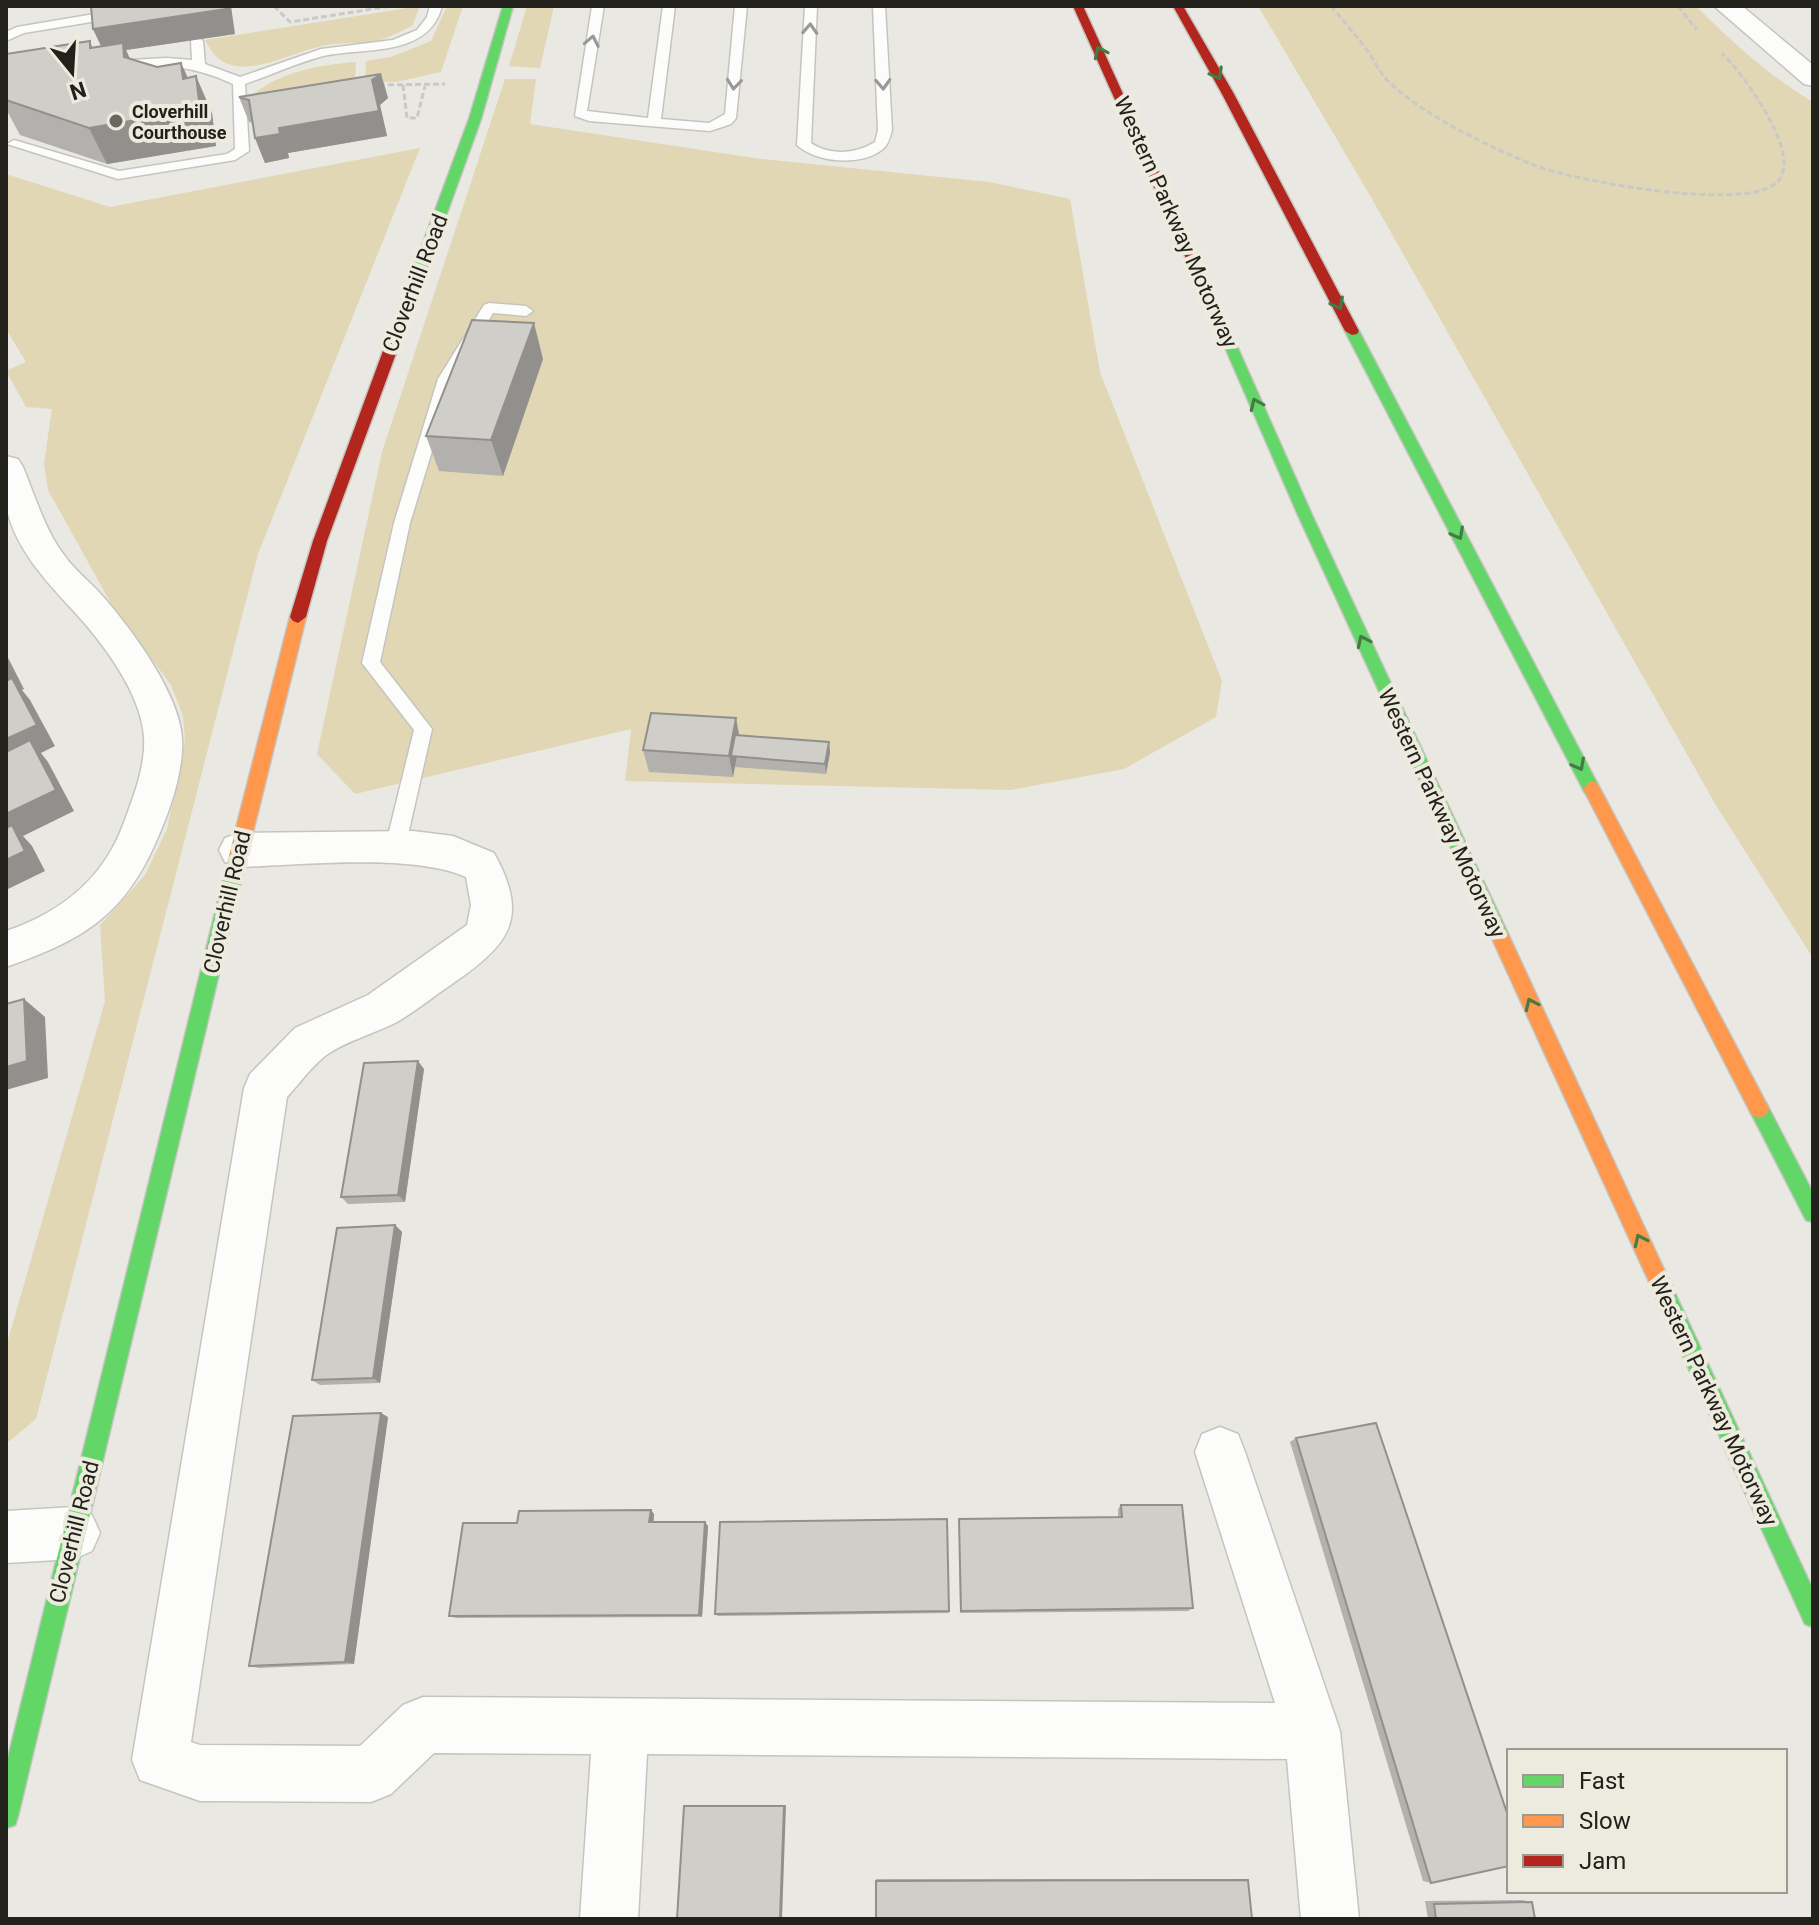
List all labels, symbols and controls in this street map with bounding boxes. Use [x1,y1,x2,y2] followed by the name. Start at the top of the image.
[801,22,818,35] one-way arrow
[32,32,112,112] north arrow
[582,35,599,48] one-way arrow
[1094,46,1110,60] one-way arrow
[1207,66,1222,80] one-way arrow
[67,76,89,105] text: N
[725,78,742,91] one-way arrow
[874,78,891,91] one-way arrow
[1109,93,1243,352] street label: Western Parkway Motorway
[132,101,227,143] place label: Cloverhill Courthouse
[107,112,125,130] marker: Cloverhill Courthouse
[377,210,453,356] street label: Cloverhill Road
[1328,296,1343,310] one-way arrow
[1250,398,1266,412] one-way arrow
[1449,526,1464,541] one-way arrow
[1357,635,1373,649] one-way arrow
[1373,684,1511,942] street label: Western Parkway Motorway
[1569,756,1584,771] one-way arrow
[198,828,256,976] street label: Cloverhill Road
[1524,998,1540,1012] one-way arrow
[1633,1234,1649,1248] one-way arrow
[1645,1272,1783,1530] street label: Western Parkway Motorway
[44,1458,104,1606] street label: Cloverhill Road
[1507,1749,1787,1893] legend
[1579,1767,1625,1795] text: Fast
[1579,1807,1631,1835] text: Slow
[1579,1847,1626,1875] text: Jam

